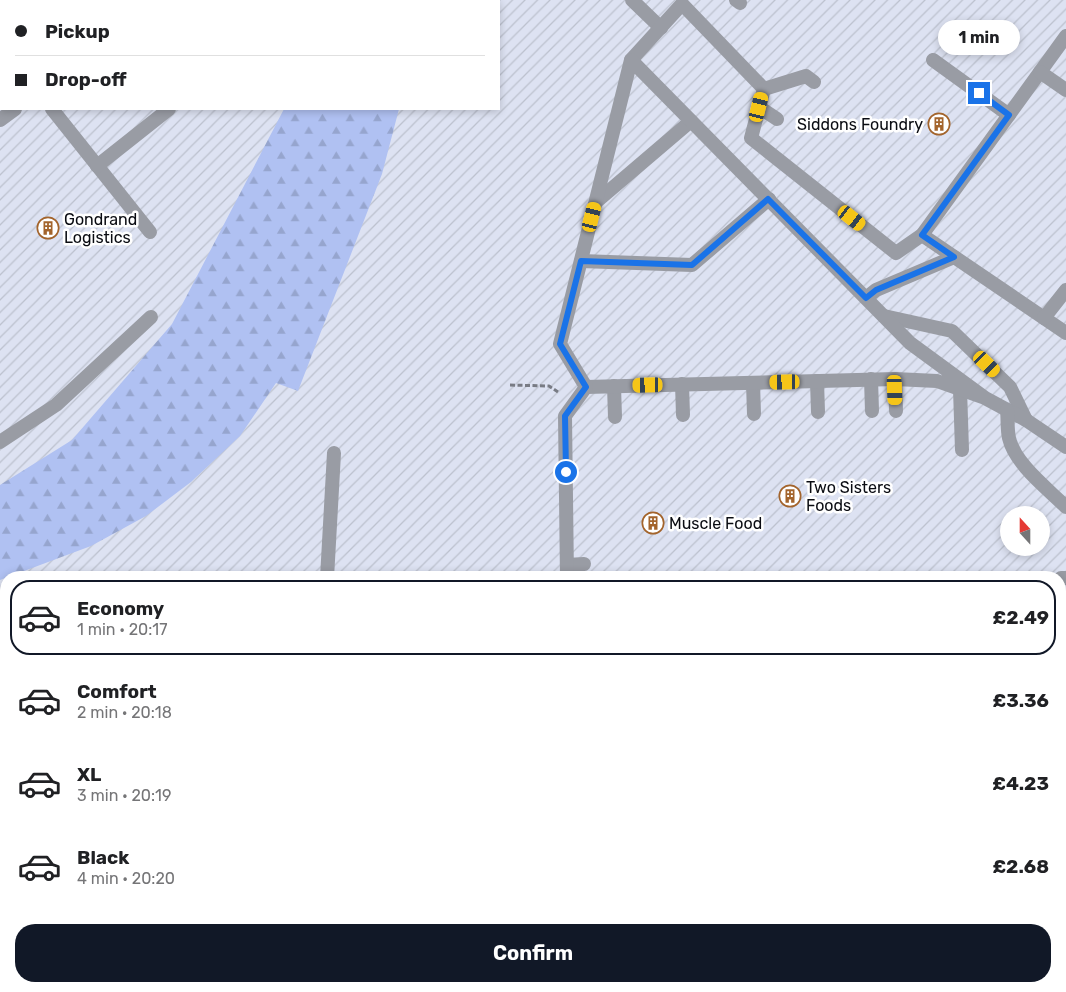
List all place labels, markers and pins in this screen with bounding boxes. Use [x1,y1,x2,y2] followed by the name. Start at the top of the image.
[927,112,951,136] building icon: Siddons Foundry
[797,115,923,134] place label: Siddons Foundry
[64,210,137,247] place label: Gondrand Logistics
[36,216,60,240] building icon: Gondrand Logistics
[806,478,891,515] place label: Two Sisters Foods
[778,484,802,508] building icon: Two Sisters Foods
[641,511,665,535] building icon: Muscle Food
[669,514,762,533] place label: Muscle Food

